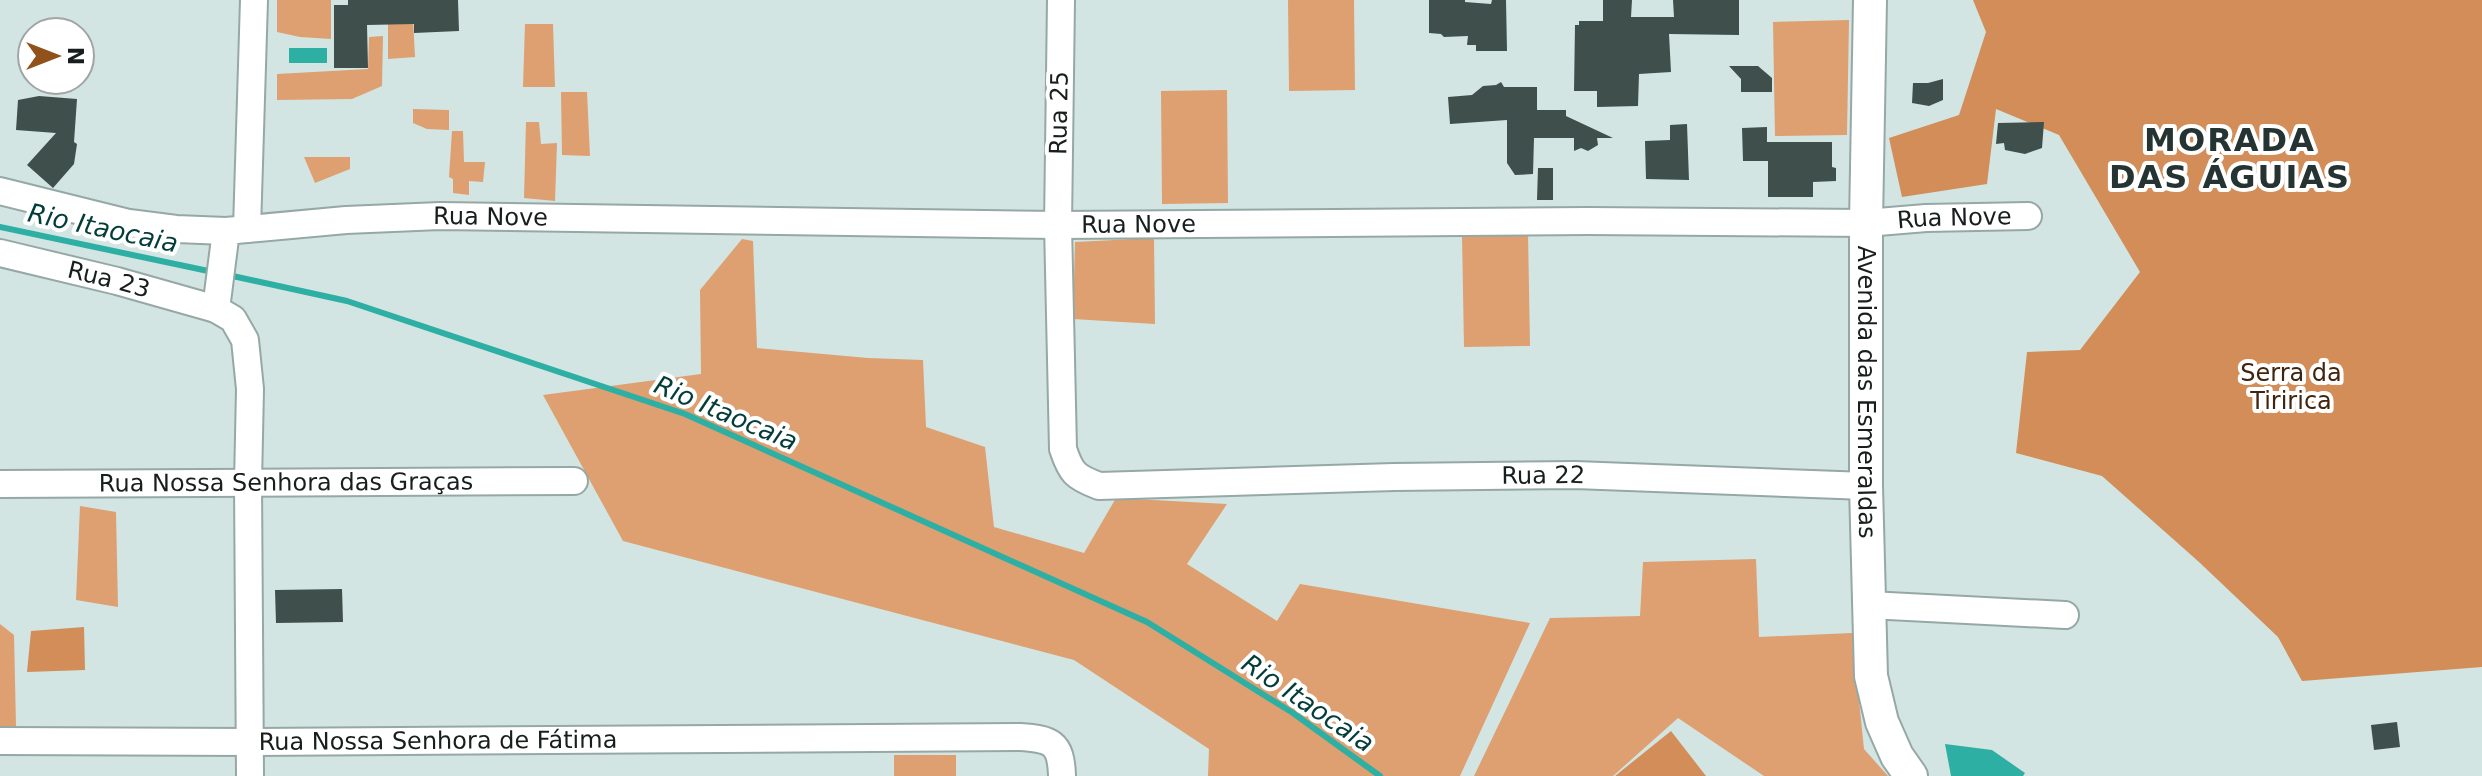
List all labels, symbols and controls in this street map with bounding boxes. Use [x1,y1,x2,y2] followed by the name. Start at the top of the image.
[16,16,96,96] north arrow
[63,47,88,65] text: N
[1044,71,1074,155] street label: Rua 25
[2109,121,2351,196] district label: MORADA DAS ÁGUIAS
[25,197,181,259] water label: Rio Itaocaia
[433,202,548,232] street label: Rua Nove
[1896,202,2012,234] street label: Rua Nove
[1081,210,1196,239] street label: Rua Nove
[1852,245,1881,539] street label: Avenida das Esmeraldas
[65,256,153,304] street label: Rua 23
[2240,359,2342,415] park label: Serra da Tiririca
[650,369,802,457] water label: Rio Itaocaia
[1501,461,1586,490] street label: Rua 22
[99,468,473,497] street label: Rua Nossa Senhora das Graças
[1236,648,1380,758] water label: Rio Itaocaia
[259,726,617,756] street label: Rua Nossa Senhora de Fátima

